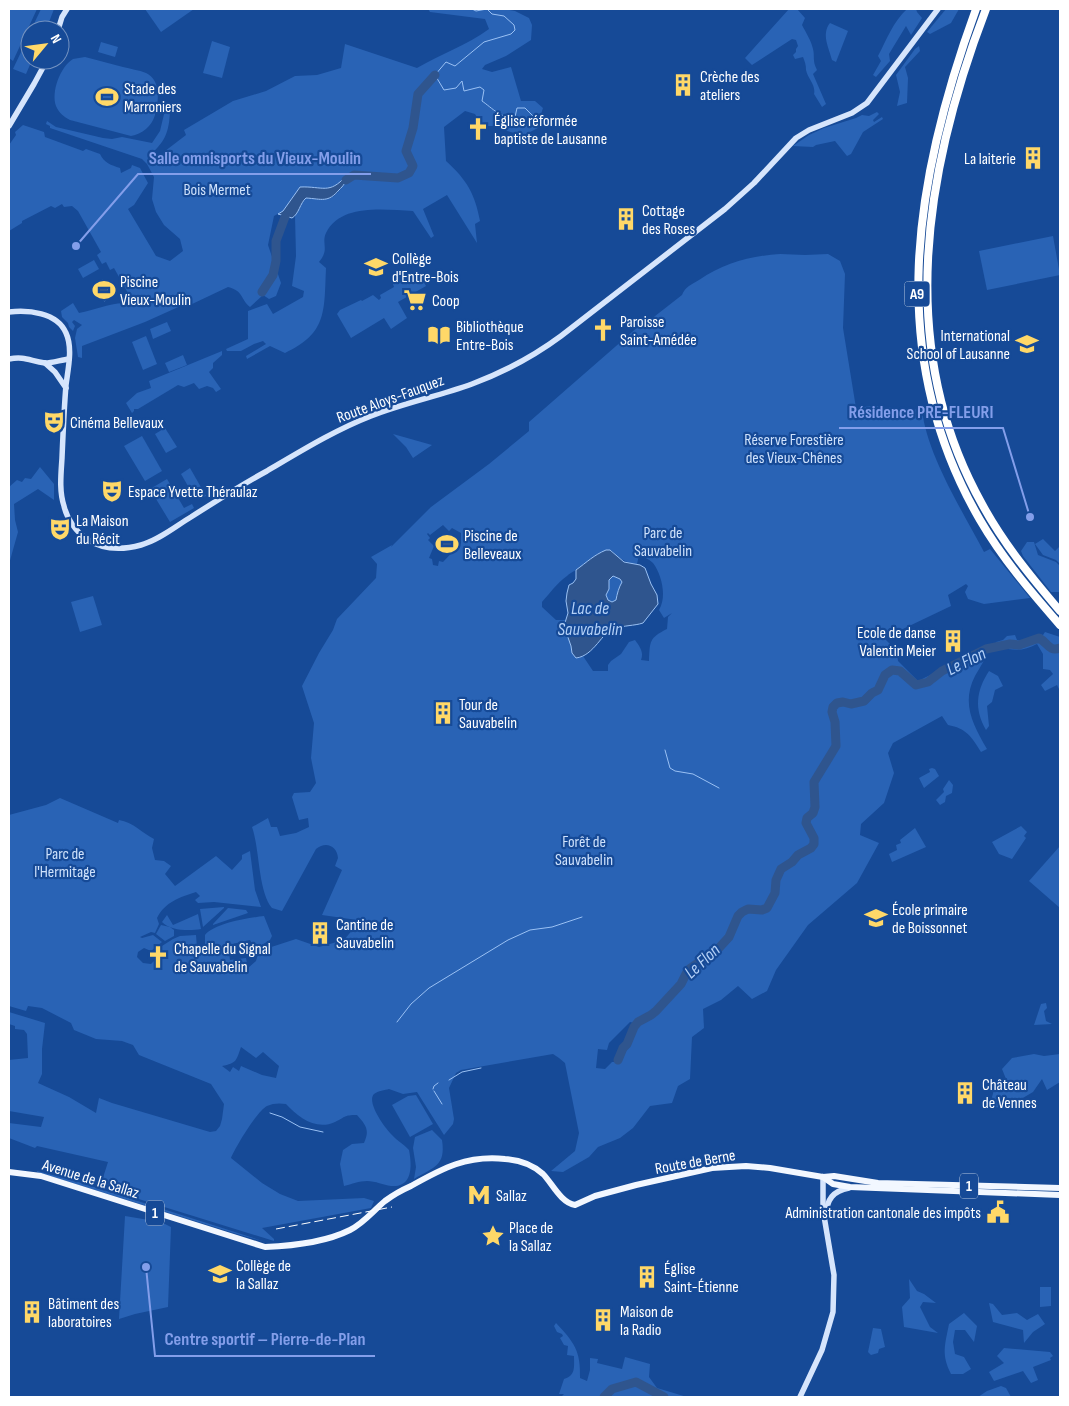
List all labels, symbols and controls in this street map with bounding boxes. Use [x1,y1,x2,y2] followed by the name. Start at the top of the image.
[20,20,70,70] north arrow
[47,32,65,46] text: N
[700,68,760,105] place label: Crèche des ateliers
[670,72,696,98] building icon: Crèche des ateliers
[124,80,182,117] place label: Stade des Marroniers
[94,84,120,110] sports icon: Stade des Marroniers
[494,112,607,149] place label: Église réformée baptiste de Lausanne
[465,116,491,142] church icon: Église réformée baptiste de Lausanne
[138,141,371,174] callout: Salle omnisports du Vieux-Moulin
[1020,145,1046,171] building icon: La laiterie
[149,148,361,169] text: Salle omnisports du Vieux-Moulin
[964,150,1016,169] place label: La laiterie
[183,181,251,200] park label: Bois Mermet
[642,202,695,239] place label: Cottage des Roses
[613,206,639,232] building icon: Cottage des Roses
[392,250,459,287] place label: Collège d'Entre-Bois
[363,254,389,280] school or university icon: Collège d'Entre-Bois
[120,273,191,310] place label: Piscine Vieux-Moulin
[91,277,117,303] sports icon: Piscine Vieux-Moulin
[904,282,930,306] road number: A9
[402,287,428,313] supermarket icon: Coop
[432,292,460,311] place label: Coop
[620,313,697,350] place label: Paroisse Saint-Amédée
[590,317,616,343] church icon: Paroisse Saint-Amédée
[456,318,524,355] place label: Bibliothèque Entre-Bois
[426,322,452,348] library icon: Bibliothèque Entre-Bois
[907,327,1010,364] place label: International School of Lausanne
[1014,331,1040,357] school or university icon: International School of Lausanne
[334,371,447,428] street label: Route Aloys-Fauquez
[839,395,1003,428] callout: Résidence PRE-FLEURI
[849,402,993,423] text: Résidence PRE-FLEURI
[41,409,67,435] theatre icon: Cinéma Bellevaux
[70,414,164,433] place label: Cinéma Bellevaux
[744,431,844,468] park label: Réserve Forestière des Vieux-Chênes
[99,478,125,504] theatre icon: Espace Yvette Théraulaz
[128,483,258,502] place label: Espace Yvette Théraulaz
[76,512,129,549] place label: La Maison du Récit
[47,516,73,542] theatre icon: La Maison du Récit
[634,524,692,561] park label: Parc de Sauvabelin
[464,527,521,564] place label: Piscine de Belleveaux
[434,531,460,557] sports icon: Piscine de Belleveaux
[558,598,623,640] water label: Lac de Sauvabelin
[857,624,936,661] place label: Ecole de danse Valentin Meier
[940,628,966,654] building icon: Ecole de danse Valentin Meier
[943,643,990,680] water label: Le Flon
[459,696,517,733] place label: Tour de Sauvabelin
[430,700,456,726] building icon: Tour de Sauvabelin
[555,833,613,870] park label: Forêt de Sauvabelin
[34,845,96,882] park label: Parc de l'Hermitage
[892,901,968,938] place label: École primaire de Boissonnet
[863,905,889,931] school or university icon: École primaire de Boissonnet
[336,916,394,953] place label: Cantine de Sauvabelin
[307,920,333,946] building icon: Cantine de Sauvabelin
[680,939,725,983] water label: Le Flon
[174,940,271,977] place label: Chapelle du Signal de Sauvabelin
[145,944,171,970] church icon: Chapelle du Signal de Sauvabelin
[982,1076,1037,1113] place label: Château de Vennes
[952,1080,978,1106] building icon: Château de Vennes
[654,1146,737,1179] street label: Route de Berne
[39,1155,141,1203] street label: Avenue de la Sallaz
[960,1174,978,1198] road number: 1
[466,1182,492,1208] metro station icon: Sallaz
[496,1187,527,1206] place label: Sallaz
[985,1199,1011,1225] public building icon: Administration cantonale des impôts
[146,1200,164,1226] road number: 1
[785,1204,981,1223] place label: Administration cantonale des impôts
[509,1219,553,1256] place label: Place de la Sallaz
[480,1223,506,1249] place icon: Place de la Sallaz
[236,1257,291,1294] place label: Collège de la Sallaz
[664,1260,739,1297] place label: Église Saint-Étienne
[207,1261,233,1287] school or university icon: Collège de la Sallaz
[634,1264,660,1290] building icon: Église Saint-Étienne
[48,1295,119,1332] place label: Bâtiment des laboratoires
[19,1299,45,1325] building icon: Bâtiment des laboratoires
[620,1303,674,1340] place label: Maison de la Radio
[590,1307,616,1333] building icon: Maison de la Radio
[155,1323,375,1356] callout: Centre sportif – Pierre-de-Plan
[165,1329,365,1350] text: Centre sportif – Pierre-de-Plan

